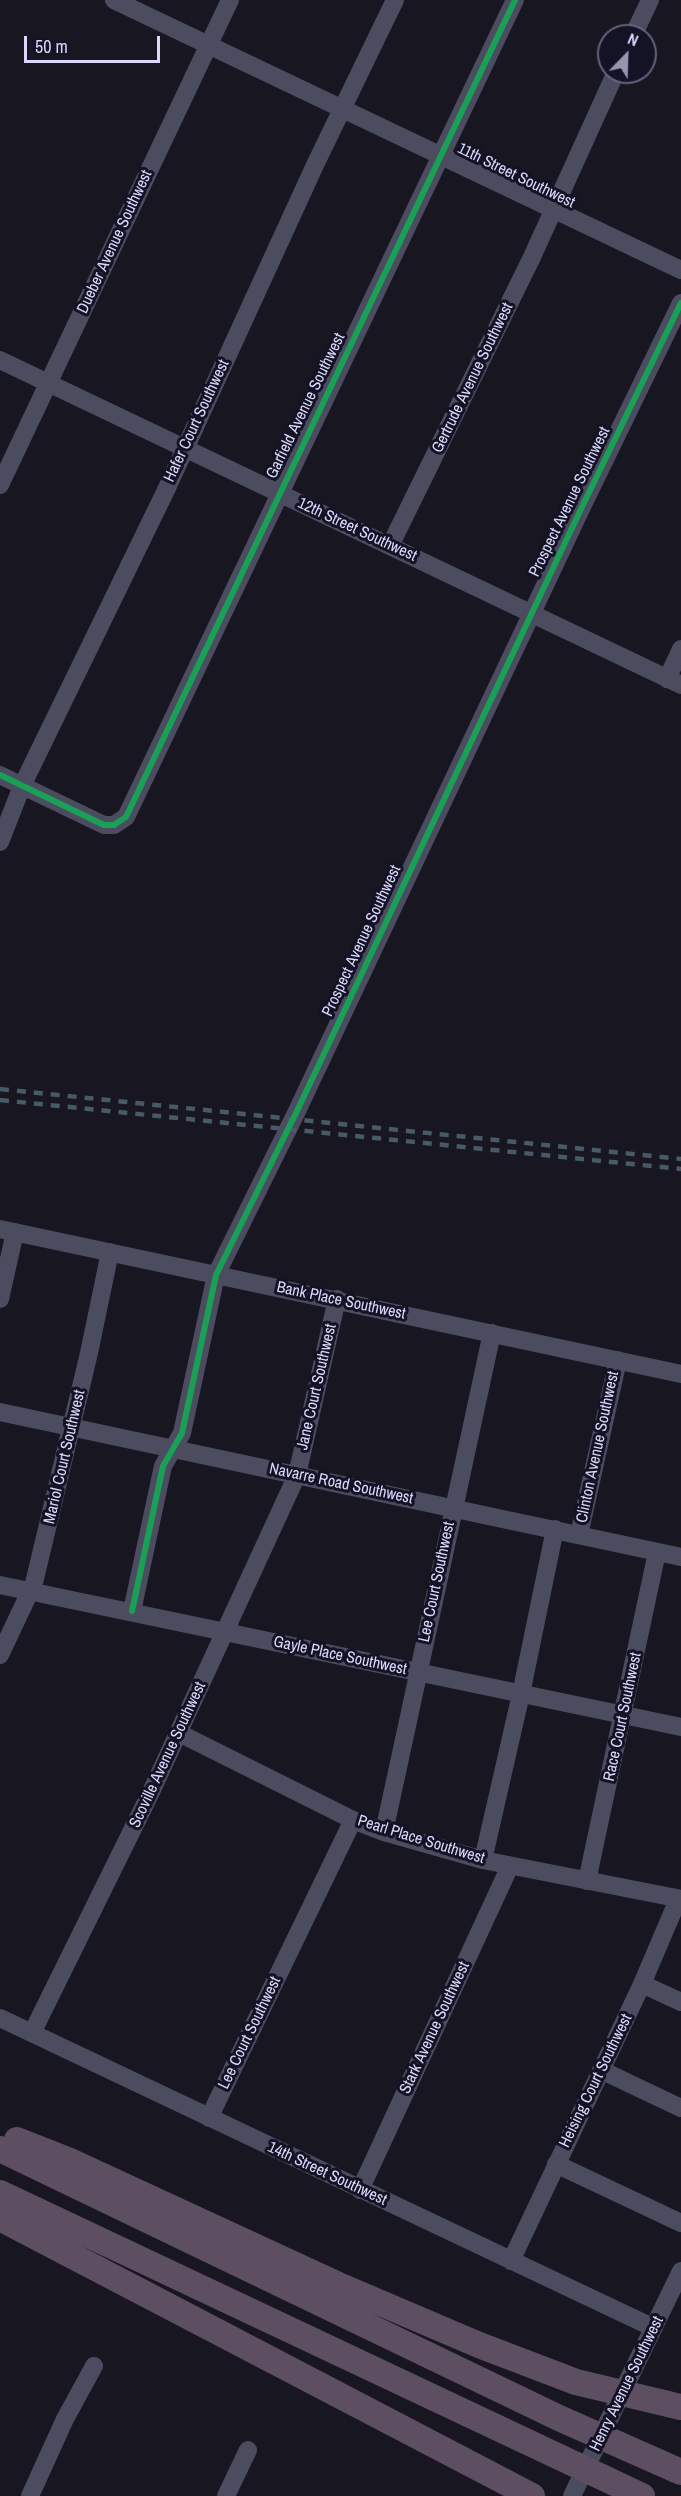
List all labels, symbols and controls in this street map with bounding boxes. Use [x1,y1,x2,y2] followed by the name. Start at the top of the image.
[27,24,164,62] scale bar
[597,24,657,84] north arrow
[625,27,642,51] text: N
[35,34,68,59] text: 50 m
[454,139,578,213] street label: 11th Street Southwest
[73,167,157,317] street label: Dueber Avenue Southwest
[428,300,518,456] street label: Gertrude Avenue Southwest
[262,330,350,482] street label: Garfield Avenue Southwest
[160,357,234,485] street label: Hafer Court Southwest
[525,424,615,580] street label: Prospect Avenue Southwest
[294,494,420,566] street label: 12th Street Southwest
[319,862,405,1020] street label: Prospect Avenue Southwest
[275,1278,407,1324] street label: Bank Place Southwest
[293,1322,341,1452] street label: Jane Court Southwest
[573,1369,623,1525] street label: Clinton Avenue Southwest
[40,1388,90,1526] street label: Mariol Court Southwest
[267,1459,415,1509] street label: Navarre Road Southwest
[415,1520,459,1644] street label: Lee Court Southwest
[272,1633,408,1679] street label: Gayle Place Southwest
[600,1651,646,1783] street label: Race Court Southwest
[126,1679,210,1831] street label: Scoville Avenue Southwest
[355,1812,487,1868] street label: Pearl Place Southwest
[396,1959,474,2097] street label: Stark Avenue Southwest
[215,1974,285,2092] street label: Lee Court Southwest
[555,2011,637,2151] street label: Heising Court Southwest
[264,2138,390,2210] street label: 14th Street Southwest
[586,2313,668,2455] street label: Henry Avenue Southwest

